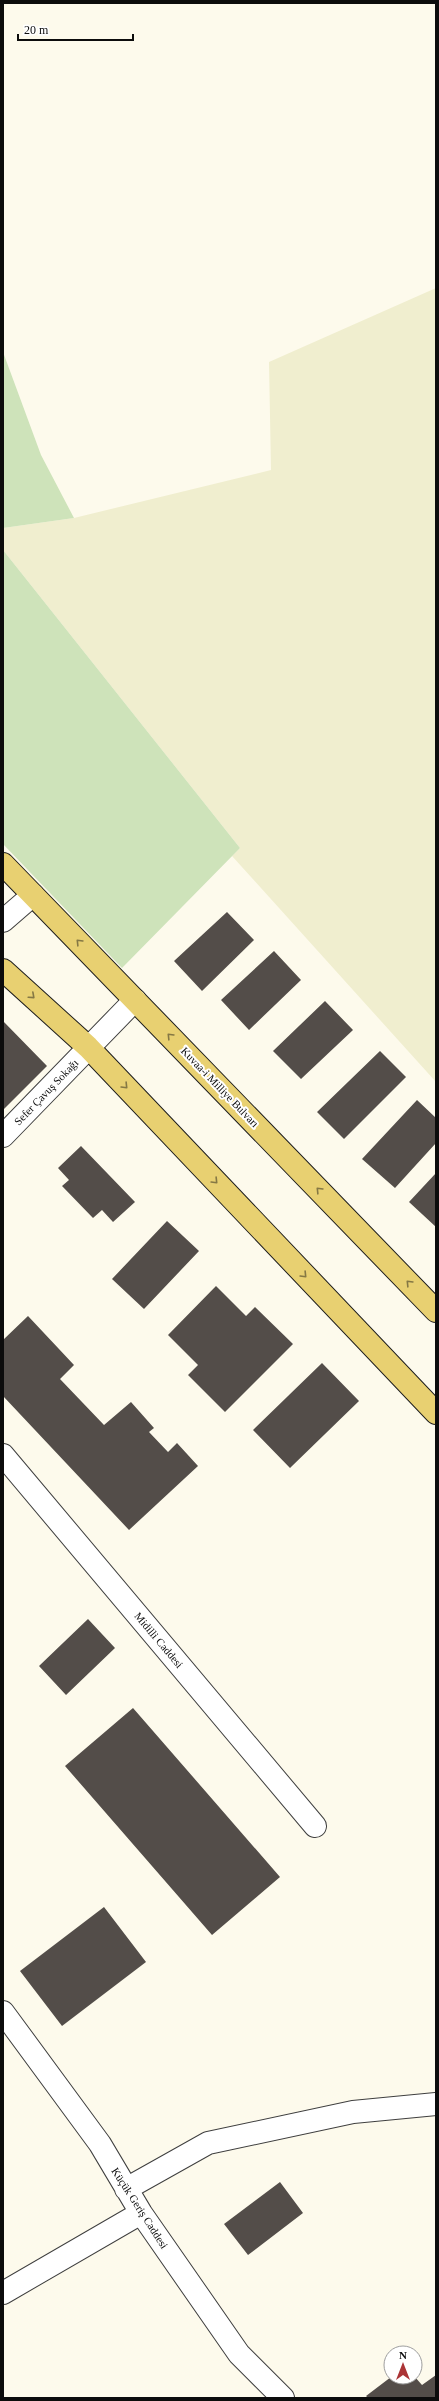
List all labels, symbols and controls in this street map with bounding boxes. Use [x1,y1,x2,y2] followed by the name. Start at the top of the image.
[18,16,133,42] scale bar
[24,23,49,37] text: 20 m
[77,939,84,947] one-way arrow
[27,991,35,999] one-way arrow
[167,1033,175,1041] one-way arrow
[179,1045,261,1129] street label: Kuvaa-i Milliye Bulvarı
[12,1057,80,1127] street label: Sefer Çavuş Sokağı
[120,1081,128,1089] one-way arrow
[210,1176,217,1183] one-way arrow
[316,1187,323,1195] one-way arrow
[300,1270,307,1278] one-way arrow
[406,1280,414,1288] one-way arrow
[132,1610,186,1670] street label: Midilli Caddesi
[109,2165,171,2251] street label: Küçük Geriş Caddesi
[383,2345,423,2385] north arrow
[399,2349,407,2361] text: N

